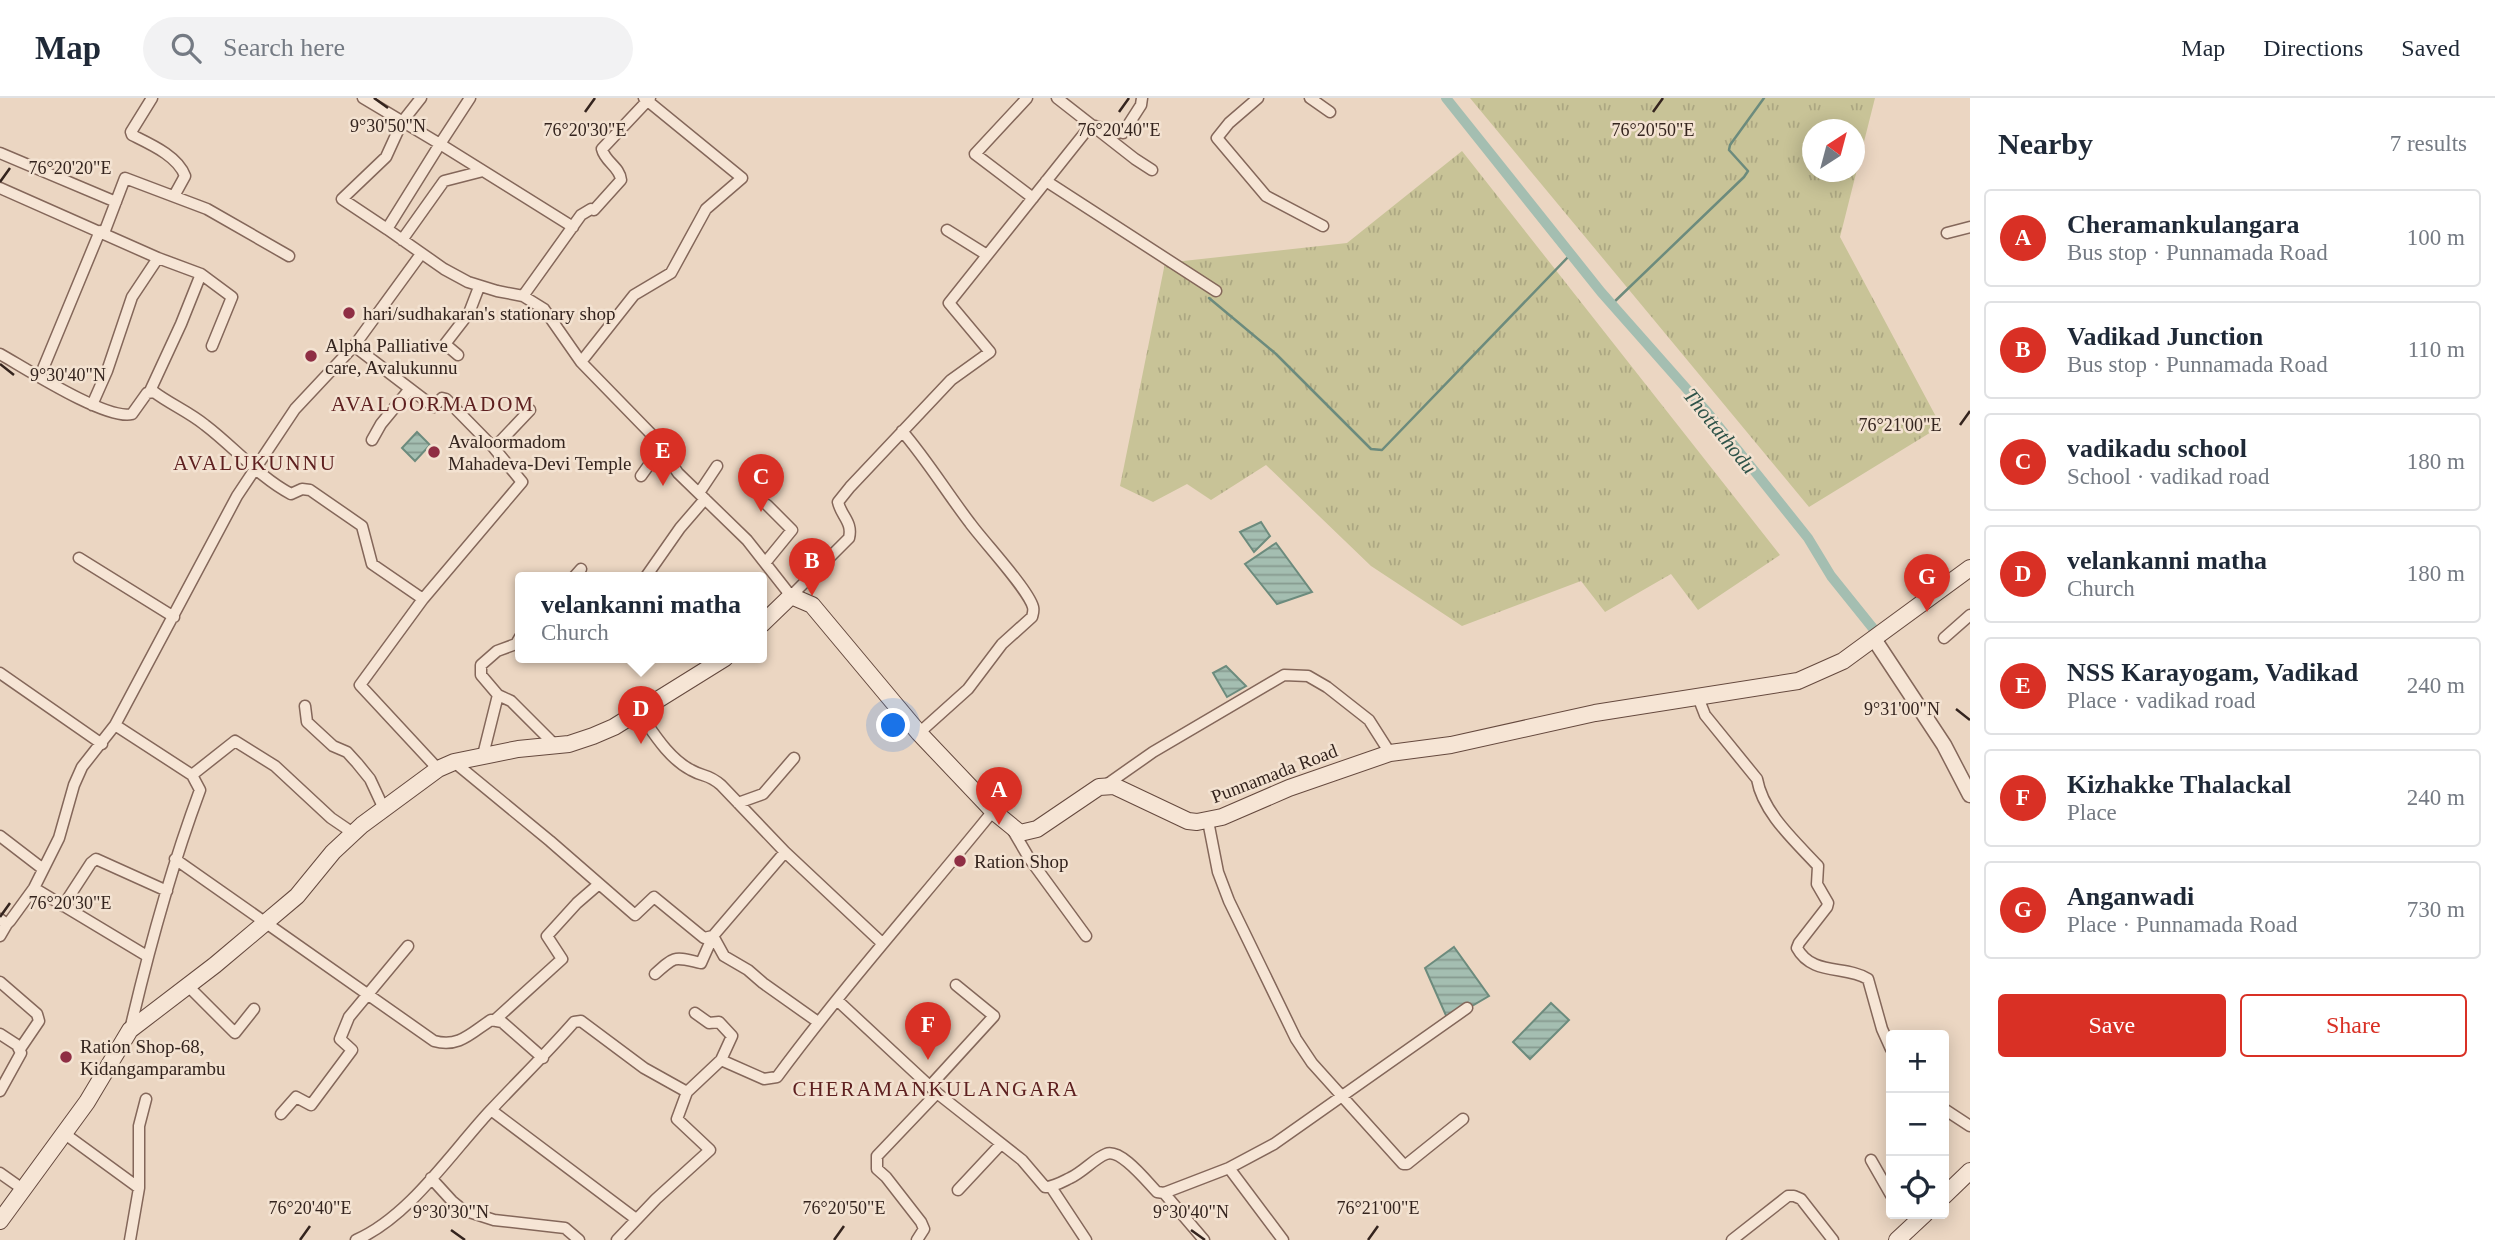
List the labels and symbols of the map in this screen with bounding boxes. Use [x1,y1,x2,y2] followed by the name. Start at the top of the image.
[350,116,426,136] text: 9°30'50"N
[1802,119,1865,182] north arrow
[544,120,626,140] text: 76°20'30"E
[1078,120,1160,140] text: 76°20'40"E
[1612,120,1694,140] text: 76°20'50"E
[29,158,111,178] text: 76°20'20"E
[363,303,615,324] place label: hari/sudhakaran's stationary shop
[341,305,357,321] marker: hari/sudhakaran's stationary shop
[325,335,458,378] place label: Alpha Palliative care, Avalukunnu
[303,348,319,364] marker: Alpha Palliative care, Avalukunnu
[30,365,106,385] text: 9°30'40"N
[1678,384,1762,478] water label: Thottathodu
[331,392,535,416] district label: AVALOORMADOM
[1859,415,1941,435] text: 76°21'00"E
[640,428,686,486] pin: E
[448,431,632,474] place label: Avaloormadom Mahadeva-Devi Temple
[426,444,442,460] marker: Avaloormadom Mahadeva-Devi Temple
[173,451,337,475] district label: AVALUKUNNU
[738,454,784,512] pin: C
[789,538,835,596] pin: B
[1904,554,1950,612] pin: G
[618,686,664,744] pin: D
[1864,699,1940,719] text: 9°31'00"N
[876,708,910,742] your location
[1208,740,1341,807] street label: Punnamada Road
[976,767,1022,825] pin: A
[974,851,1068,872] place label: Ration Shop
[952,853,968,869] marker: Ration Shop
[29,893,111,913] text: 76°20'30"E
[905,1002,951,1060] pin: F
[80,1036,226,1079] place label: Ration Shop-68, Kidangamparambu
[58,1049,74,1065] marker: Ration Shop-68, Kidangamparambu
[792,1077,1080,1101] district label: CHERAMANKULANGARA
[269,1198,351,1218] text: 76°20'40"E
[803,1198,885,1218] text: 76°20'50"E
[1337,1198,1419,1218] text: 76°21'00"E
[413,1202,489,1222] text: 9°30'30"N
[1153,1202,1229,1222] text: 9°30'40"N

